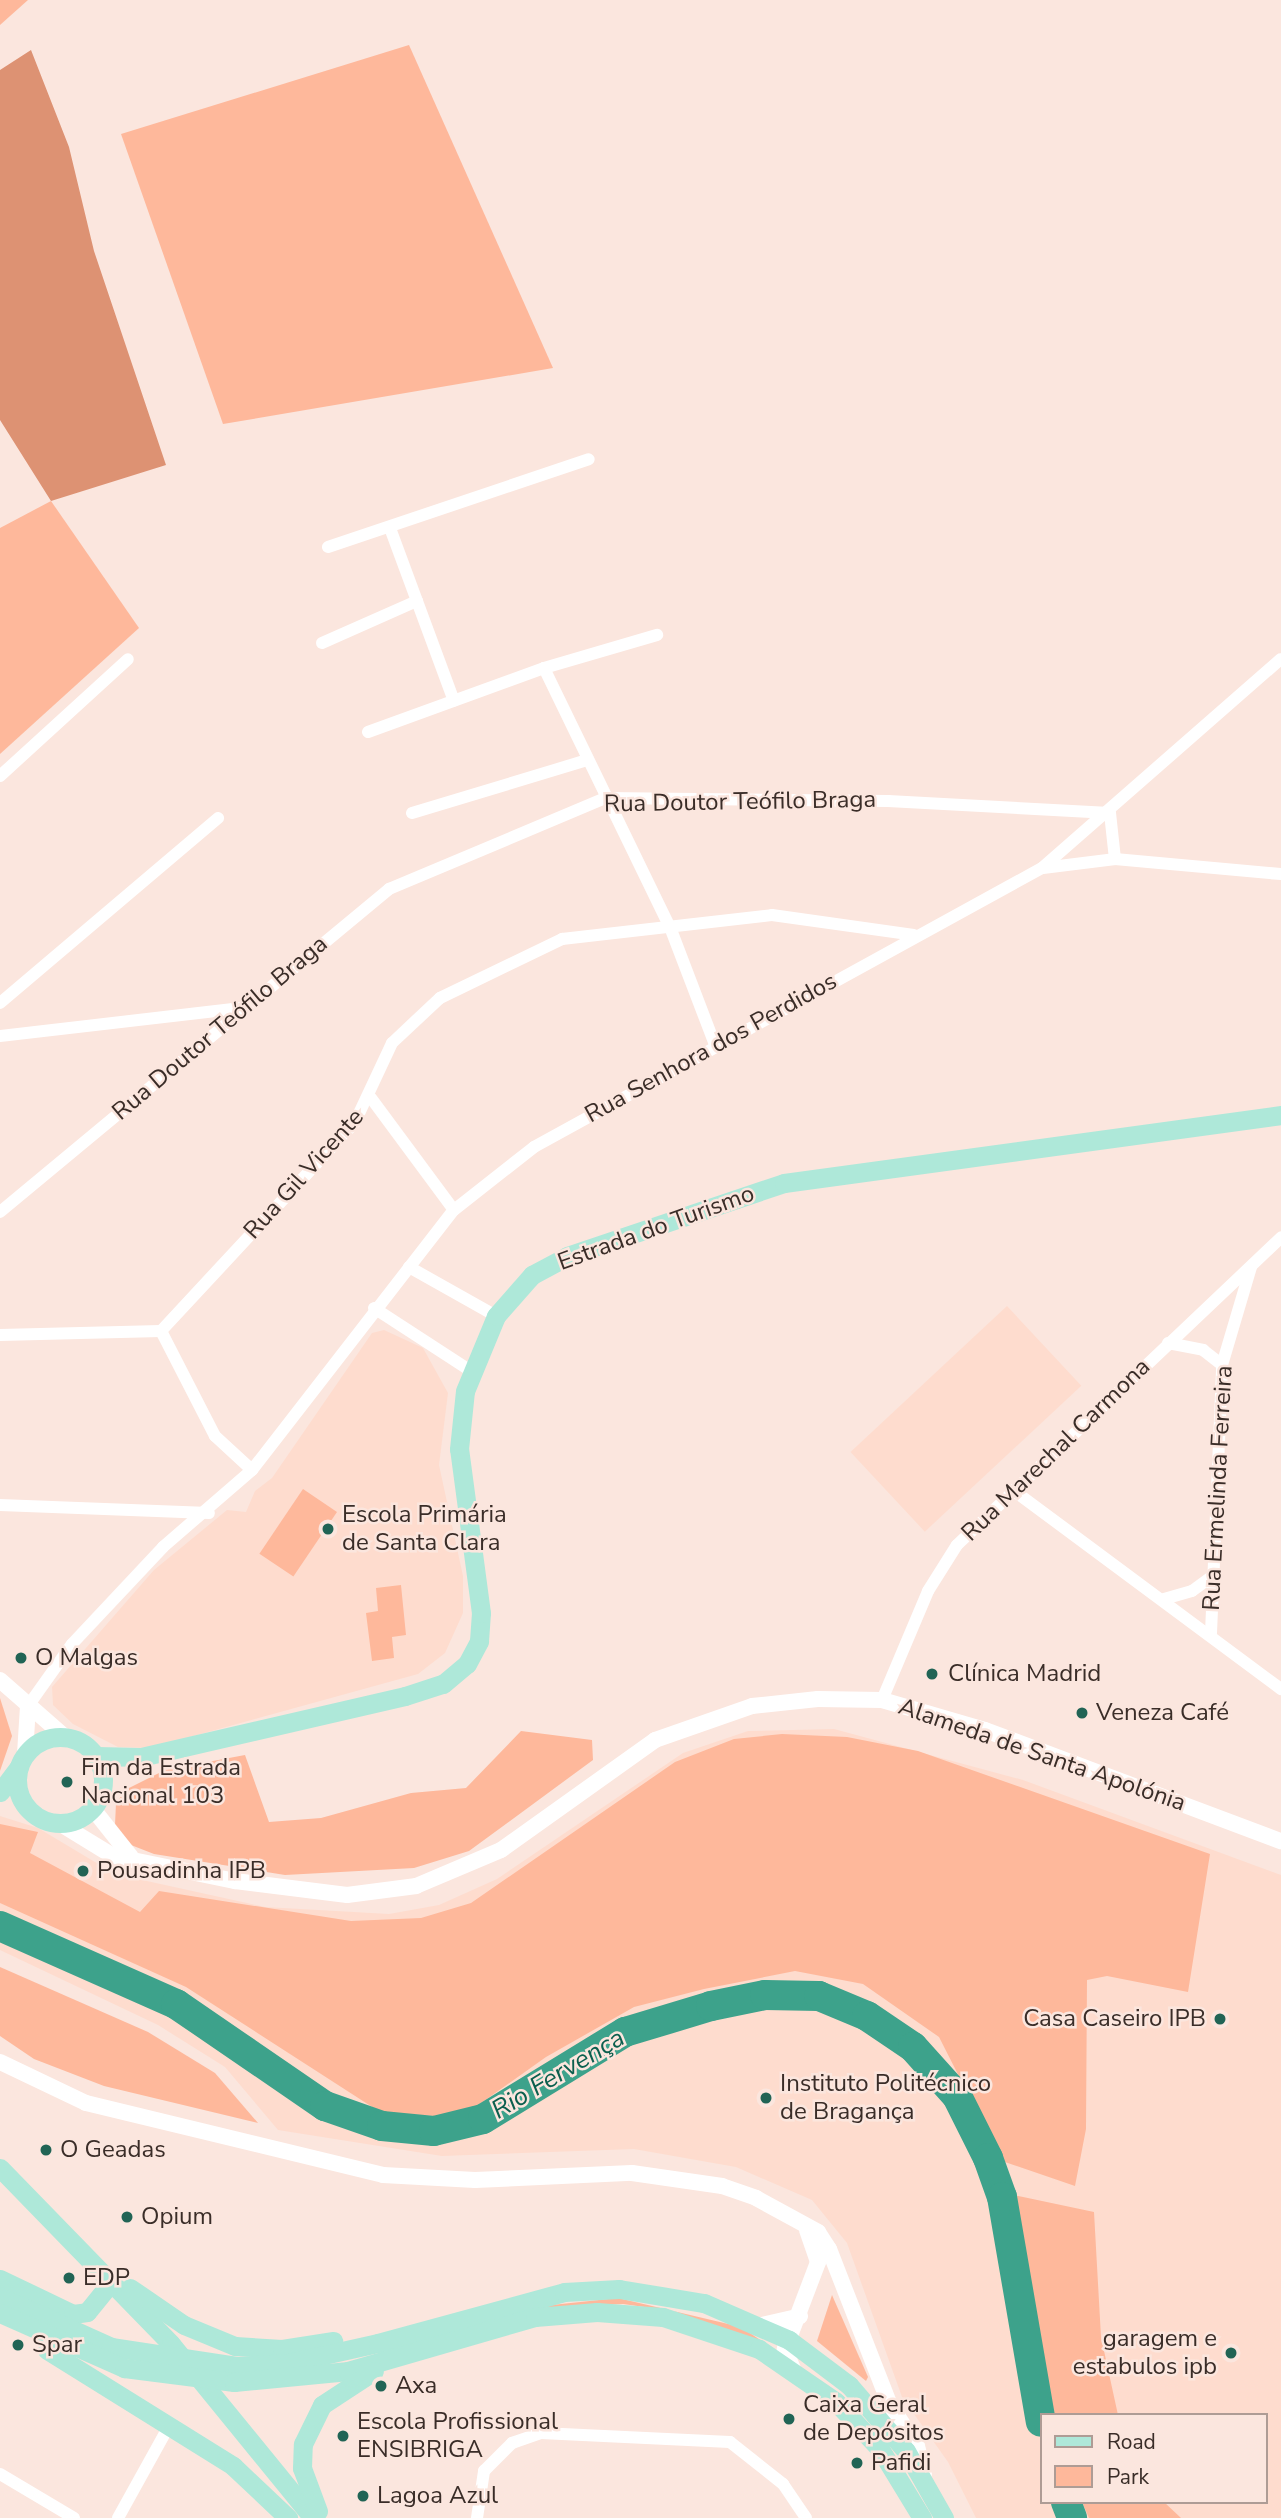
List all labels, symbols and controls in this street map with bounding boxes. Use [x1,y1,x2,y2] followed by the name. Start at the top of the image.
[604,785,876,819] street label: Rua Doutor Teófilo Braga
[107,930,333,1126] street label: Rua Doutor Teófilo Braga
[580,967,842,1129] street label: Rua Senhora dos Perdidos
[238,1103,370,1245] street label: Rua Gil Vicente
[554,1179,758,1277] street label: Estrada do Turismo
[956,1352,1156,1548] street label: Rua Marechal Carmona
[1197,1365,1239,1611] street label: Rua Ermelinda Ferreira
[342,1501,507,1557] place label: Escola Primária de Santa Clara
[320,1521,336,1537] marker: Escola Primária de Santa Clara
[35,1644,138,1672] place label: O Malgas
[13,1650,29,1666] marker: O Malgas
[948,1660,1101,1688] place label: Clínica Madrid
[922,1664,942,1684] marker: Clínica Madrid
[895,1692,1189,1818] street label: Alameda de Santa Apolónia
[1096,1699,1229,1727] place label: Veneza Café
[1074,1705,1090,1721] marker: Veneza Café
[81,1754,241,1810] place label: Fim da Estrada Nacional 103
[59,1774,75,1790] marker: Fim da Estrada Nacional 103
[97,1857,266,1885] place label: Pousadinha IPB
[75,1863,91,1879] marker: Pousadinha IPB
[1023,2005,1206,2033] place label: Casa Caseiro IPB
[1212,2011,1228,2027] marker: Casa Caseiro IPB
[486,2022,630,2126] water label: Rio Fervença
[780,2070,991,2126] place label: Instituto Politécnico de Bragança
[758,2090,774,2106] marker: Instituto Politécnico de Bragança
[60,2136,166,2164] place label: O Geadas
[38,2142,54,2158] marker: O Geadas
[141,2203,213,2231] place label: Opium
[119,2209,135,2225] marker: Opium
[83,2264,130,2292] place label: EDP
[61,2270,77,2286] marker: EDP
[1073,2325,1217,2381] place label: garagem e estabulos ipb
[32,2331,82,2359] place label: Spar
[10,2337,26,2353] marker: Spar
[1223,2345,1239,2361] marker: garagem e estabulos ipb
[395,2372,437,2400] place label: Axa
[373,2378,389,2394] marker: Axa
[803,2391,944,2447] place label: Caixa Geral de Depósitos
[357,2408,558,2464] place label: Escola Profissional ENSIBRIGA
[781,2411,797,2427] marker: Caixa Geral de Depósitos
[1040,2413,1267,2504] legend
[335,2428,351,2444] marker: Escola Profissional ENSIBRIGA
[1107,2428,1156,2456] text: Road
[871,2449,931,2477] place label: Pafidi
[849,2455,865,2471] marker: Pafidi
[1107,2463,1149,2491] text: Park
[377,2482,498,2510] place label: Lagoa Azul
[355,2488,371,2504] marker: Lagoa Azul

